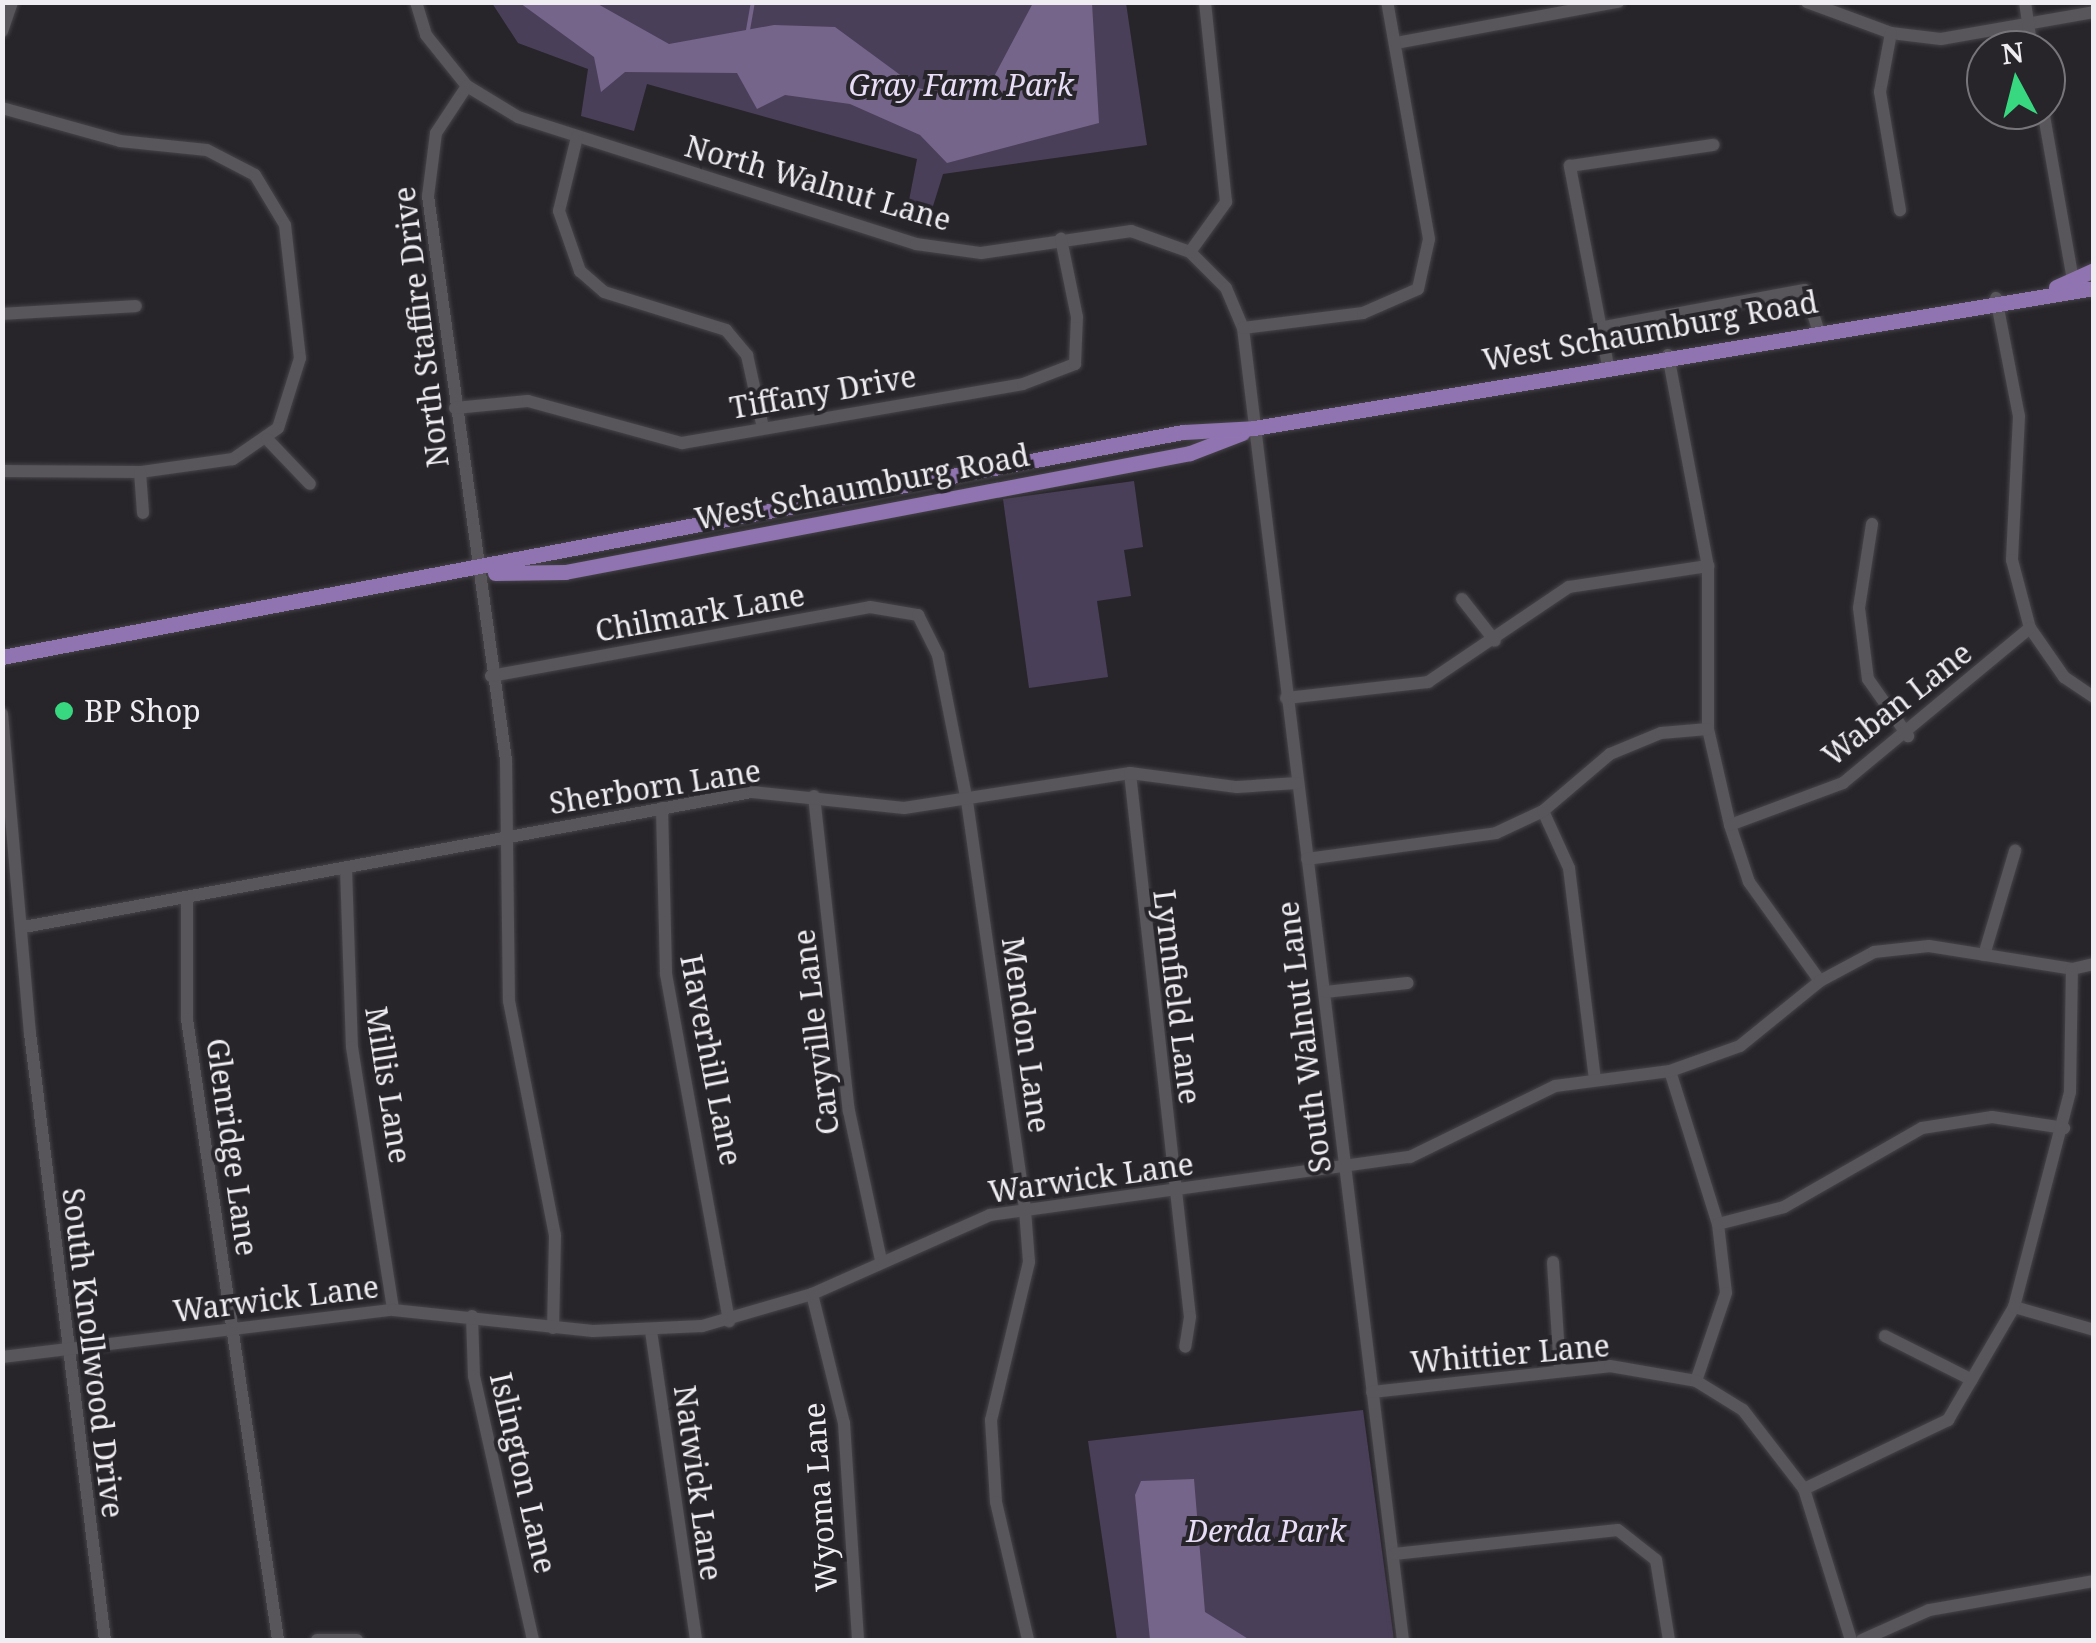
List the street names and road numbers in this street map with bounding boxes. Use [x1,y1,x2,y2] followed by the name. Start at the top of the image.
[681,128,955,238] street label: North Walnut Lane
[386,185,456,469] street label: North Staffire Drive
[1480,284,1820,378] street label: West Schaumburg Road
[727,358,919,426] street label: Tiffany Drive
[692,437,1032,537] street label: West Schaumburg Road
[592,577,808,649] street label: Chilmark Lane
[1815,635,1979,773] street label: Waban Lane
[547,753,763,821] street label: Sherborn Lane
[1146,888,1208,1106] street label: Lynnfield Lane
[1269,899,1339,1175] street label: South Walnut Lane
[786,927,846,1137] street label: Caryville Lane
[994,935,1058,1135] street label: Mendon Lane
[673,951,749,1169] street label: Haverhill Lane
[358,1004,418,1166] street label: Millis Lane
[199,1036,265,1258] street label: Glenridge Lane
[986,1146,1196,1210] street label: Warwick Lane
[55,1186,131,1520] street label: South Knollwood Drive
[171,1269,381,1329] street label: Warwick Lane
[1409,1327,1611,1381] street label: Whittier Lane
[482,1369,564,1577] street label: Islington Lane
[666,1383,730,1583] street label: Natwick Lane
[795,1401,845,1593] street label: Wyoma Lane

